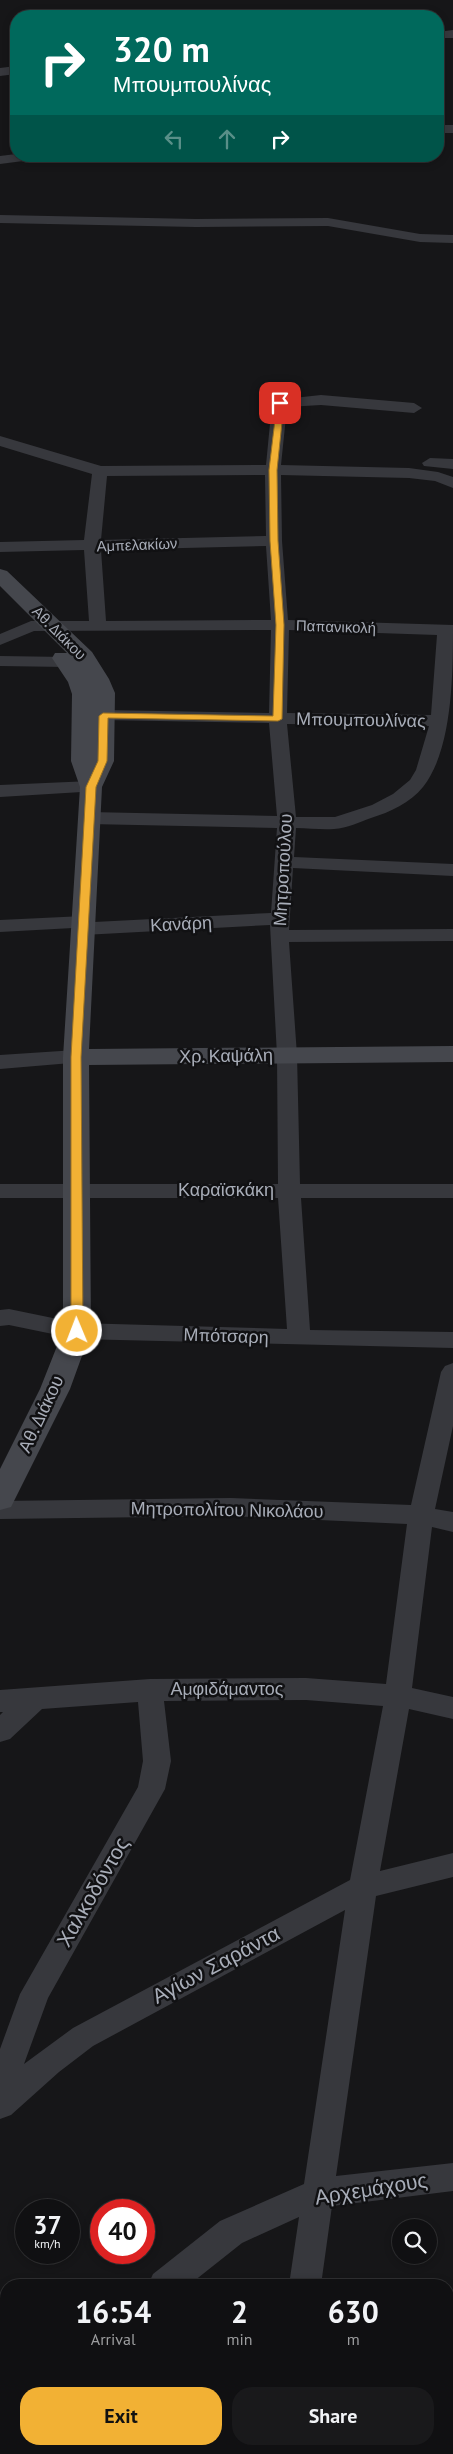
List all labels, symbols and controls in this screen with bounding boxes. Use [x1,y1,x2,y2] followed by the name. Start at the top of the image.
[113,26,210,72] text: 320 m
[30,30,95,95] icon: right
[113,70,271,98] text: Μπουμπουλίνας
[160,125,188,153] icon: left
[213,125,241,153] icon: ahead
[266,125,294,153] icon: right
[259,382,301,424] pin
[266,389,294,417] icon: arrive
[96,534,178,555] street label: Αμπελακίων
[28,602,90,664] street label: Αθ. Διάκου
[296,616,376,637] street label: Παπανικολή
[296,707,426,732] street label: Μπουμπουλίνας
[268,813,297,927] street label: Μητροπούλου
[149,910,212,937] street label: Κανάρη
[179,1043,273,1068] street label: Χρ. Καψάλη
[178,1178,274,1201] street label: Καραϊσκάκη
[50,1304,102,1356] position arrow
[183,1323,269,1348] street label: Μπότσαρη
[13,1372,68,1456] street label: Αθ. Διάκου
[130,1496,324,1523] street label: Μητροπολίτου Νικολάου
[171,1677,284,1700] street label: Αμφιδάμαντος
[50,1832,135,1951] street label: Χαλκοδόντος
[147,1920,284,2010] street label: Αγίων Σαράντα
[313,2166,429,2211] street label: Αρχεμάχους
[90,2199,155,2264] speed limit sign: 40
[33,2209,62,2241] text: 37
[392,2219,437,2264] map controls
[392,2219,437,2264] button: search
[34,2236,61,2251] text: km/h
[75,2292,151,2331] text: 16:54
[231,2292,248,2331] text: 2
[328,2292,379,2331] text: 630
[91,2329,136,2349] text: Arrival
[227,2329,253,2349] text: min
[347,2329,360,2349] text: m
[20,2387,222,2445] button: Exit
[232,2387,434,2445] button: Share

